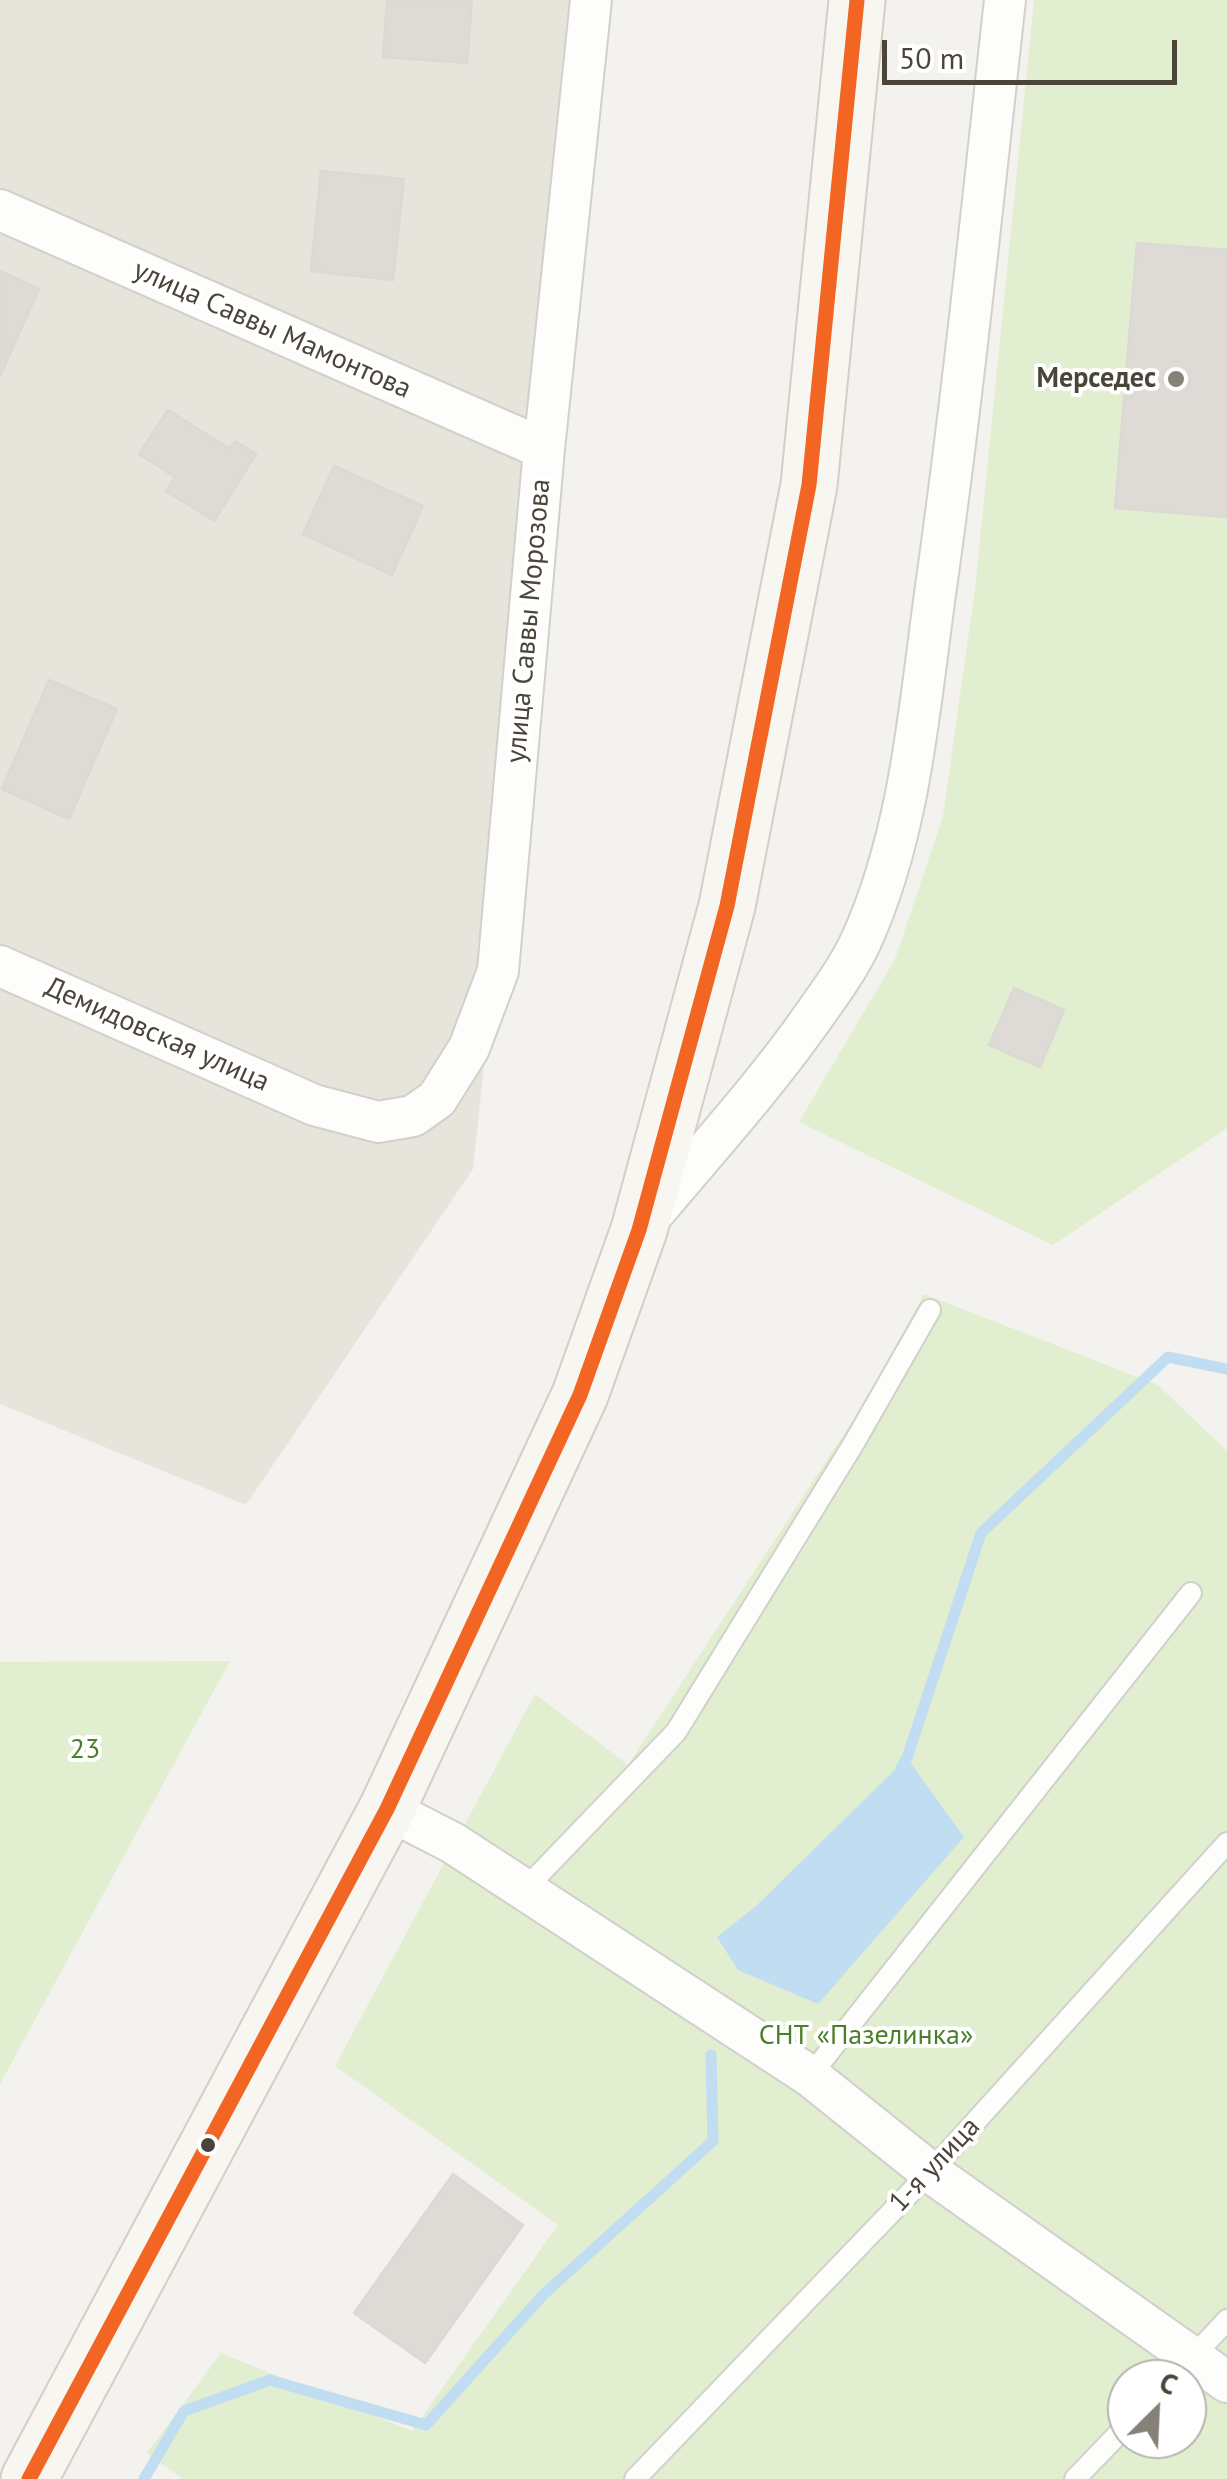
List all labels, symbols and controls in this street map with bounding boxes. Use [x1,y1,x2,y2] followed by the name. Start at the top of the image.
[887,20,1182,82] scale bar
[899,38,964,77] text: 50 m
[128,254,416,406] street label: улица Саввы Мамонтова
[1037,362,1156,396] place label: Мерседес
[1165,368,1187,390] marker: Мерседес
[500,478,558,764] street label: улица Саввы Морозова
[40,970,274,1100] street label: Демидовская улица
[70,1733,100,1767] park label: 23
[759,2019,973,2053] park label: СНТ «Пазелинка»
[883,2111,987,2219] street label: 1-я улица
[198,2135,218,2155] unlabelled marker
[1107,2359,1207,2459] north arrow
[1154,2363,1183,2403] text: С

